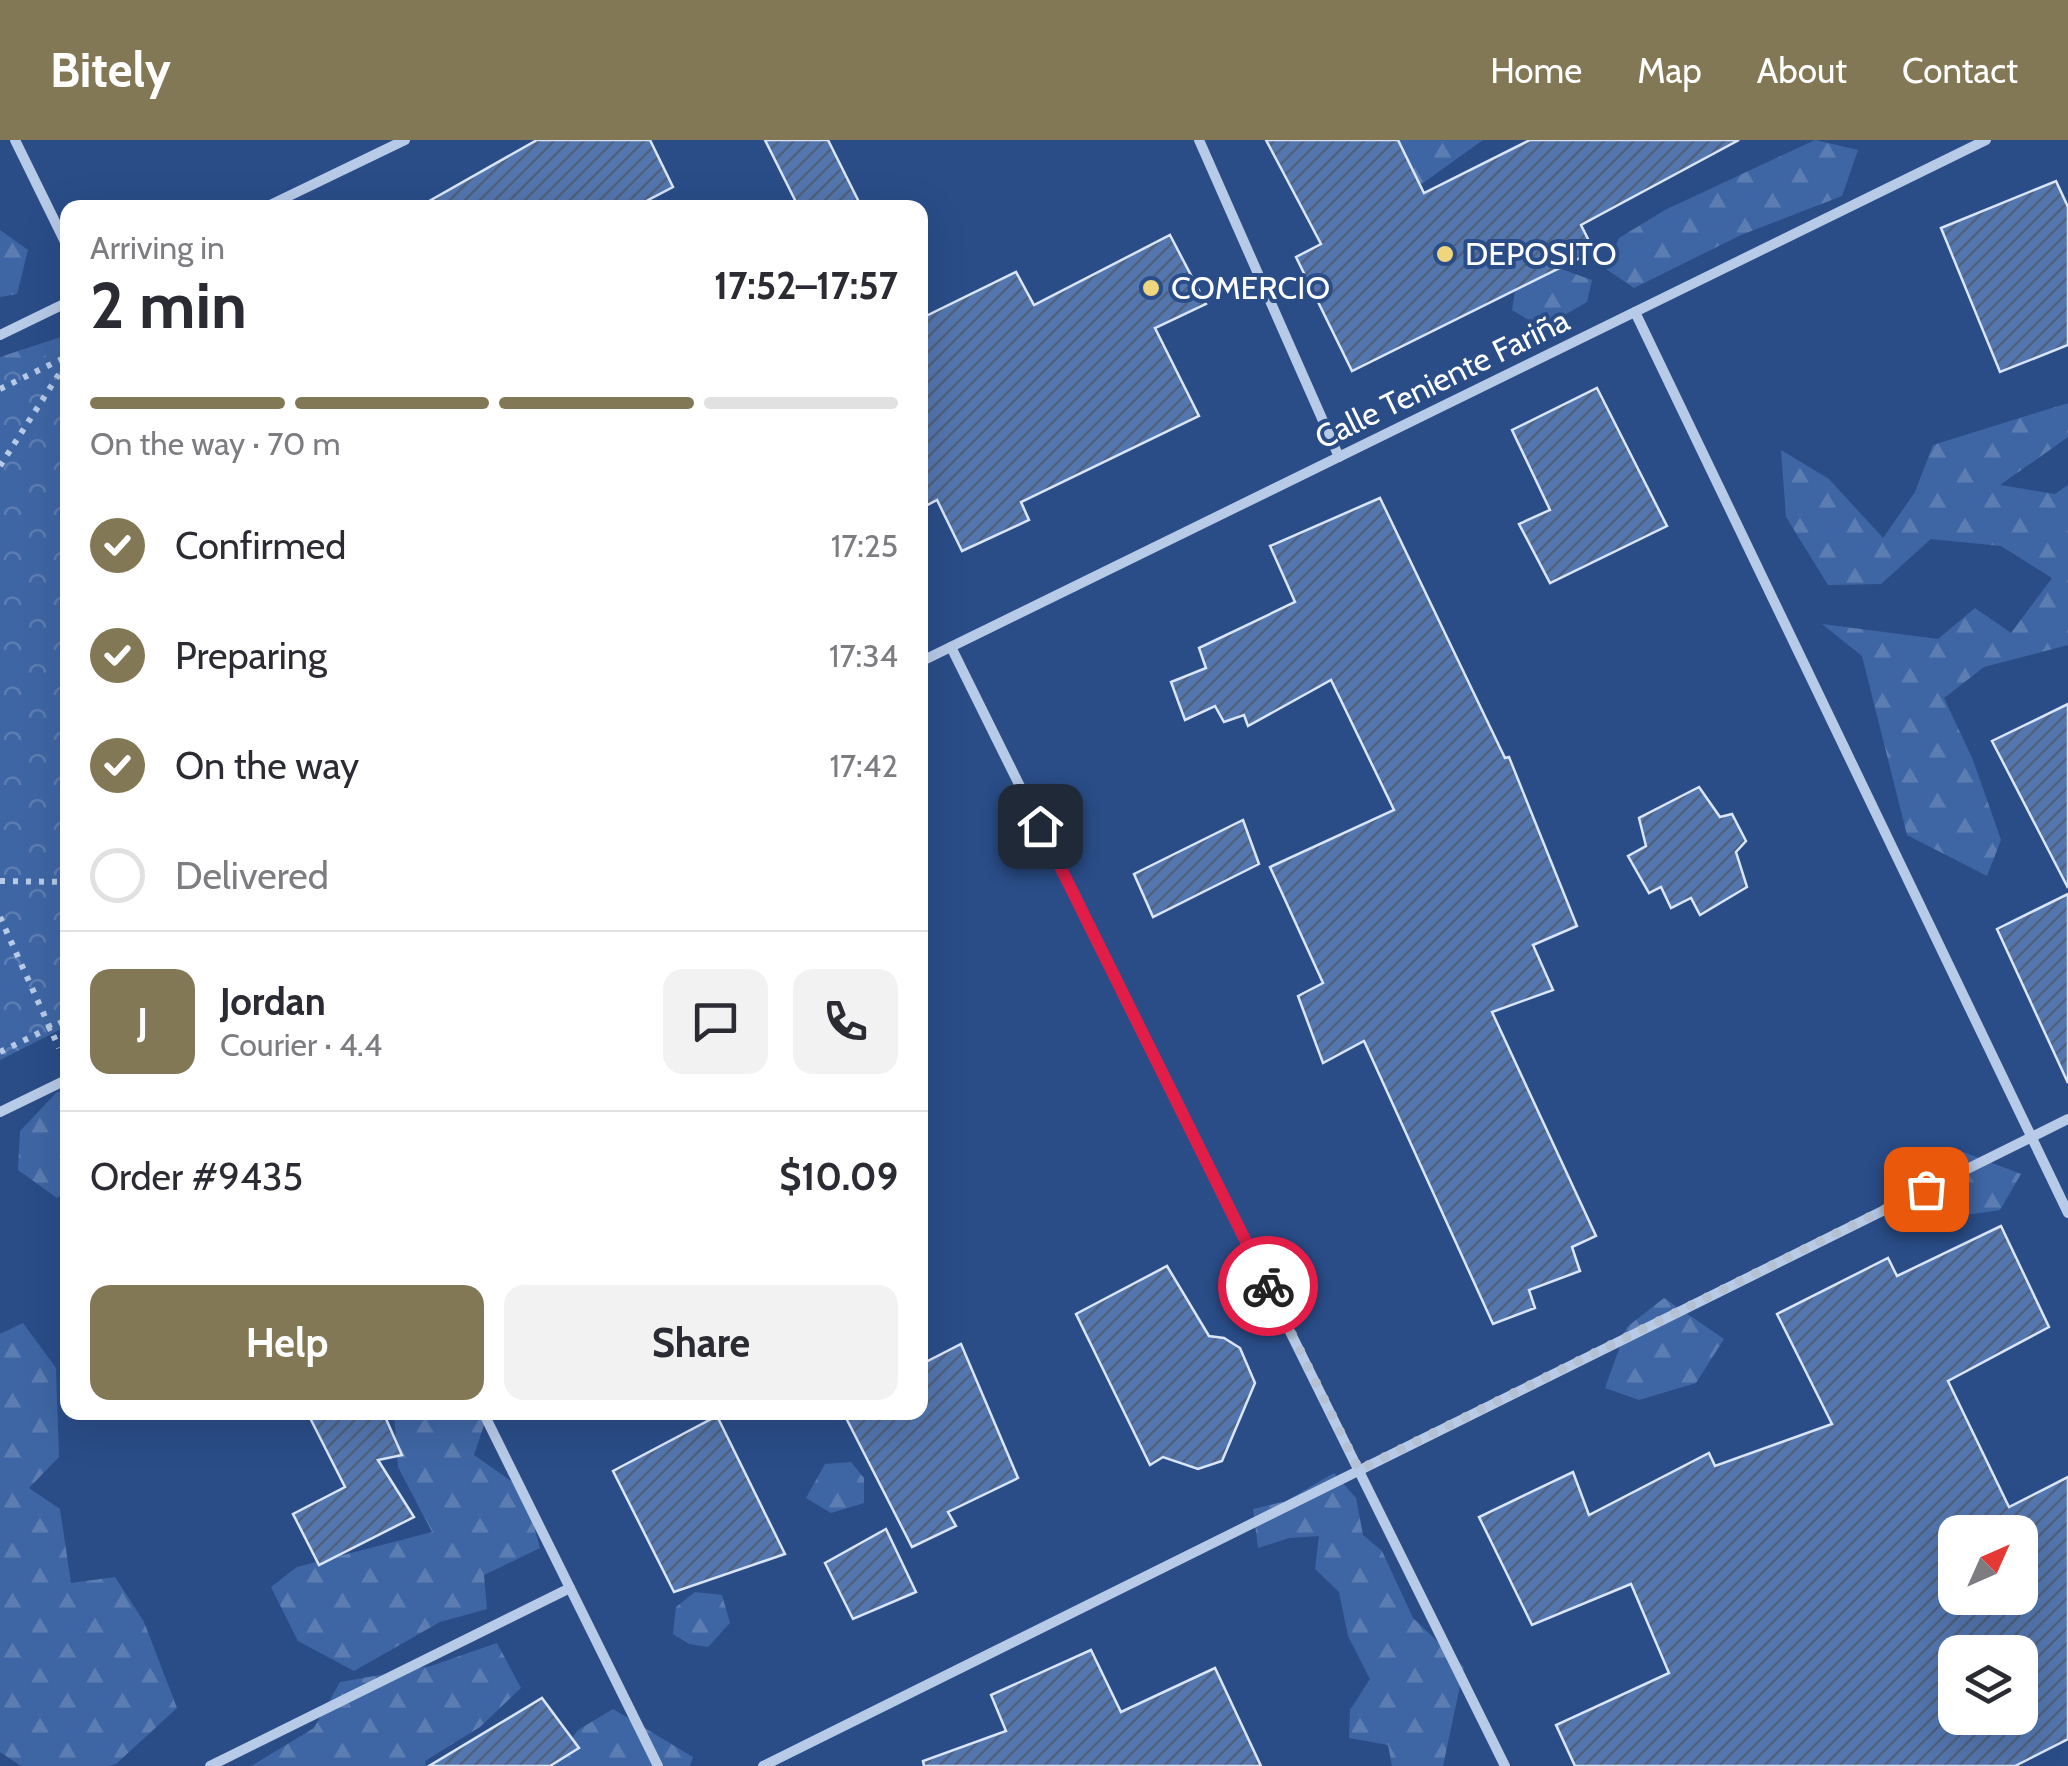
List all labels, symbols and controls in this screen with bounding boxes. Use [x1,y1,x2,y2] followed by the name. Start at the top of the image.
[50,41,171,99] text: Bitely
[1490,49,1582,92] text: Home
[1637,49,1702,92] text: Map
[1757,49,1847,92] text: About
[1902,49,2018,92] text: Contact
[90,228,225,267] text: Arriving in
[1465,234,1617,273] place label: DEPOSITO
[1434,243,1456,265] marker: DEPOSITO
[714,262,898,309] text: 17:52–17:57
[90,265,247,344] text: 2 min
[1171,268,1330,307] place label: COMERCIO
[1140,277,1162,299] marker: COMERCIO
[1308,300,1576,457] street label: Calle Teniente Fariña
[90,424,341,463] text: On the way · 70 m
[90,518,145,573] icon: check
[175,522,346,569] text: Confirmed
[831,526,898,565] text: 17:25
[90,628,145,683] icon: check
[175,632,327,679] text: Preparing
[829,636,898,675] text: 17:34
[90,738,145,793] icon: check
[175,742,359,789] text: On the way
[830,746,898,785] text: 17:42
[998,784,1083,869] pin
[1013,799,1068,854] icon: home
[175,852,329,899] text: Delivered
[663,969,768,1074] button: chat
[793,969,898,1074] button: phone
[220,978,326,1025] text: Jordan
[137,998,148,1045] text: J
[220,1025,382,1064] text: Courier · 4.4
[1884,1147,1969,1232] pin
[90,1153,303,1200] text: Order #9435
[779,1153,898,1200] text: $10.09
[1899,1162,1954,1217] icon: bag
[1218,1236,1318,1336] courier
[1241,1259,1296,1314] icon: bike
[90,1285,484,1400] button: Help
[504,1285,898,1400] button: Share
[1938,1515,2038,1615] north arrow
[1938,1515,2038,1735] map controls
[1938,1635,2038,1735] button: layers

